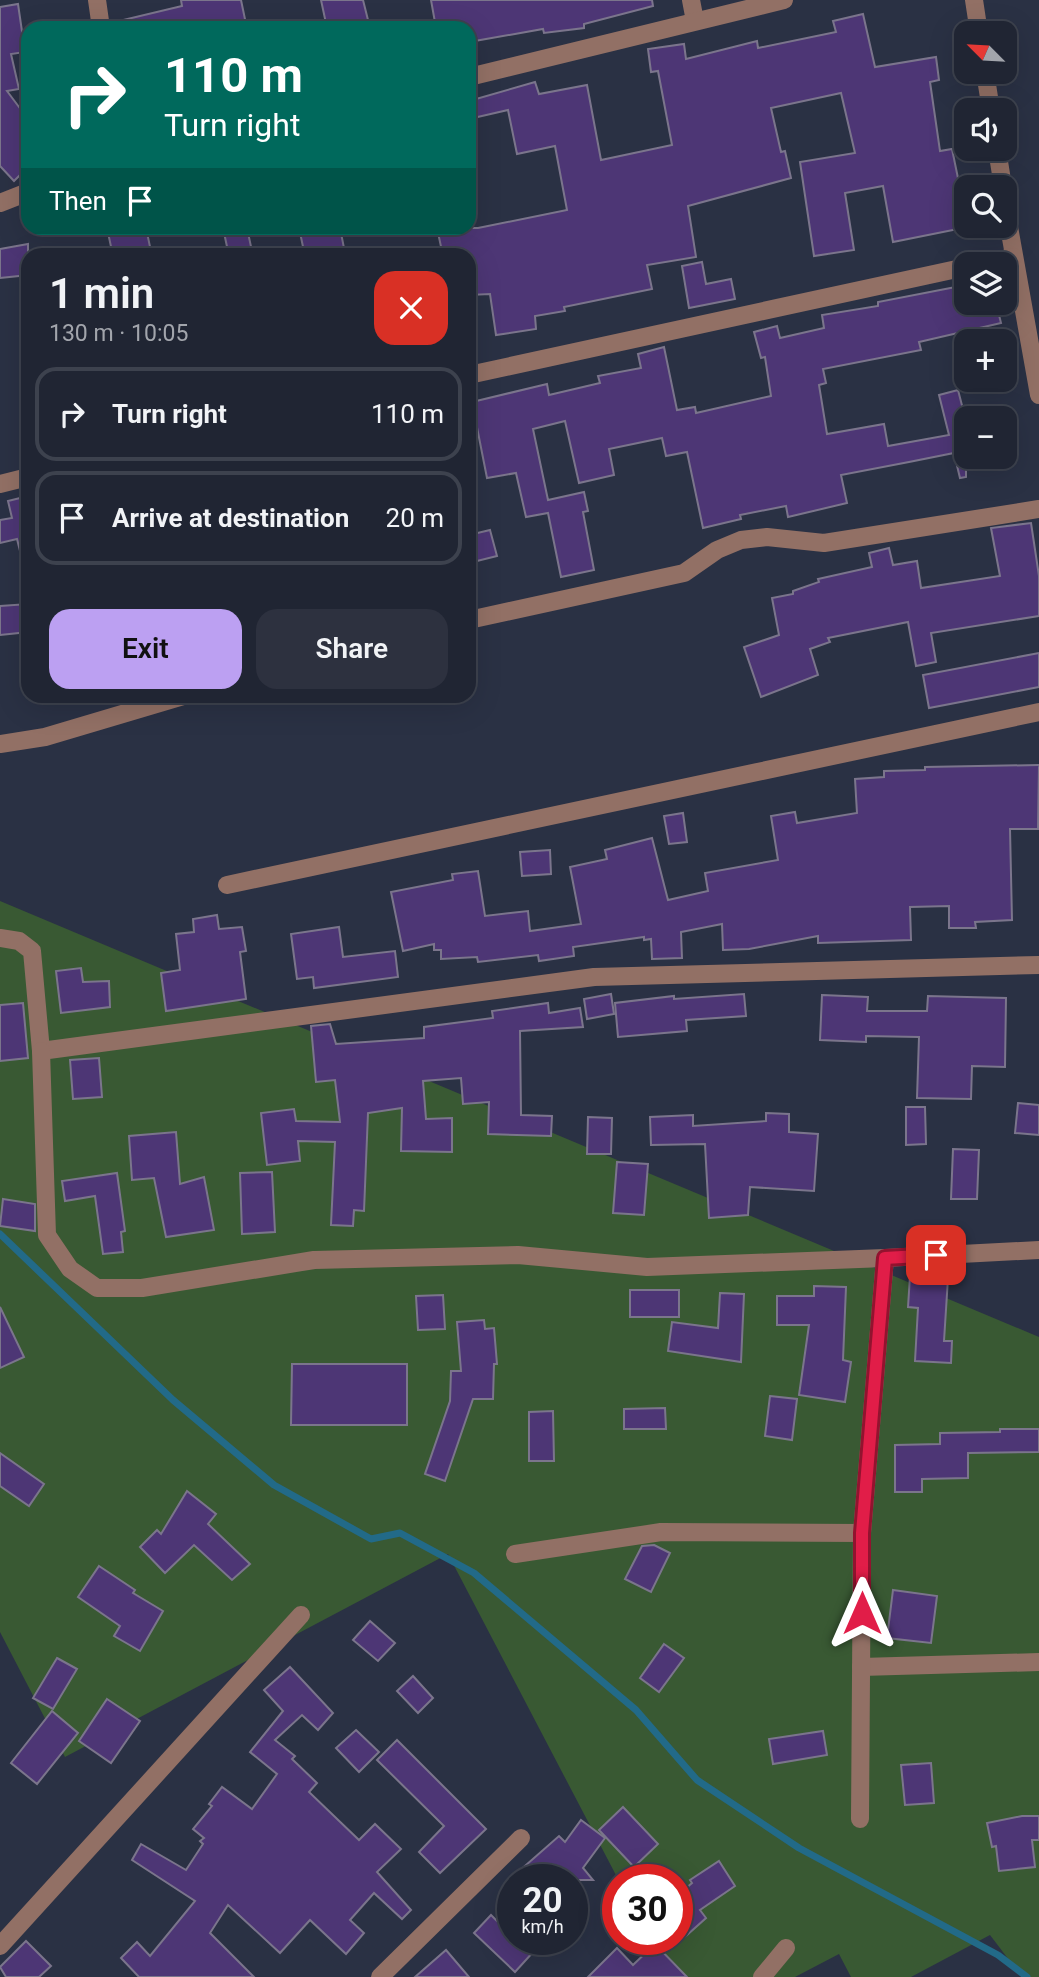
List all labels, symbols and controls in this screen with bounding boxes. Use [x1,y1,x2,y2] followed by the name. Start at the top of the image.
[954,21,1017,84] north arrow
[954,21,1017,469] map controls
[164,47,303,104] text: 110 m
[49,49,140,140] icon: right
[954,98,1017,161] button: sound
[164,106,300,144] text: Turn right
[954,175,1017,238] button: search
[121,182,159,220] icon: arrive
[49,186,107,216] text: Then
[954,252,1017,315] button: layers
[49,269,154,318] text: 1 min
[374,271,448,345] button: close
[49,320,188,347] text: 130 m · 10:05
[954,329,1017,392] button: +
[53,395,91,433] icon: right
[112,399,227,429] text: Turn right
[371,399,444,429] text: 110 m
[954,406,1017,469] button: −
[53,499,91,537] icon: arrive
[112,503,349,533] text: Arrive at destination
[386,503,444,533] text: 20 m
[49,609,242,689] button: Exit
[256,609,448,689] button: Share
[906,1225,966,1285] pin
[917,1236,955,1274] icon: arrive
[825,1576,899,1650] position arrow
[602,1864,693,1955] speed limit sign: 30
[522,1880,563,1921] text: 20
[521,1916,564,1937] text: km/h

